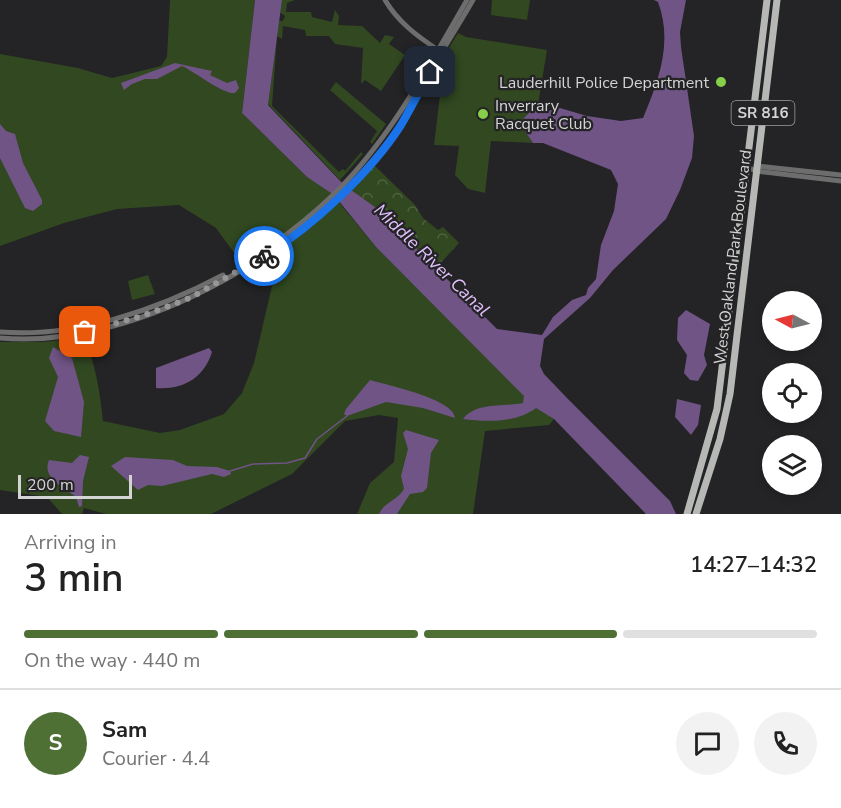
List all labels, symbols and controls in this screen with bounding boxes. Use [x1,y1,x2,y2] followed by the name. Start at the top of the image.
[404,46,455,97] pin
[413,55,446,88] icon: home
[499,72,709,94] place label: Lauderhill Police Department
[714,75,728,89] marker: Lauderhill Police Department
[495,95,592,135] place label: Inverrary Racquet Club
[732,101,795,125] road number: SR 816
[476,107,490,121] marker: Inverrary Racquet Club
[709,148,757,366] street label: West Oakland Park Boulevard
[369,198,495,322] water label: Middle River Canal
[234,226,294,286] courier
[248,240,281,273] icon: bike
[762,291,822,351] north arrow
[762,291,822,495] map controls
[59,306,110,357] pin
[68,315,101,348] icon: bag
[762,363,822,423] button: locate
[762,435,822,495] button: layers
[18,472,132,499] scale bar
[27,474,74,496] text: 200 m
[24,529,117,556] text: Arriving in
[690,550,817,580] text: 14:27–14:32
[24,552,123,605] text: 3 min
[24,647,200,674] text: On the way · 440 m
[676,712,739,775] button: chat
[754,712,817,775] button: phone
[102,715,147,745] text: Sam
[49,728,62,758] text: S
[102,745,210,772] text: Courier · 4.4

